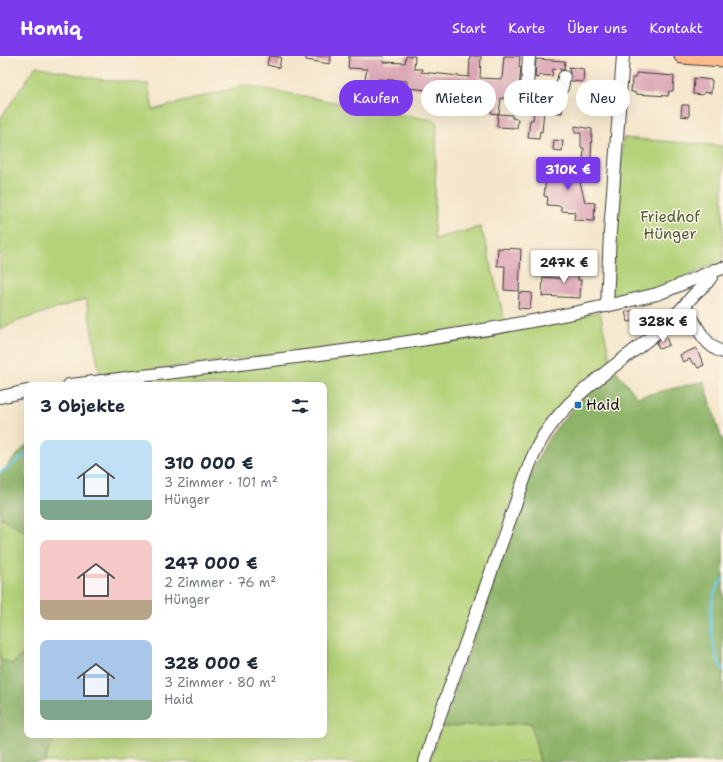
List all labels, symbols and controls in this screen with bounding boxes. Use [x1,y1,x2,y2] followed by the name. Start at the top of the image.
[20,16,81,41] text: Homiq
[452,19,486,37] text: Start
[508,19,545,37] text: Karte
[567,19,627,37] text: Über uns
[649,19,703,37] text: Kontakt
[339,80,413,116] chip: Kaufen
[421,80,496,116] chip: Mieten
[504,80,568,116] chip: Filter
[576,80,630,116] chip: Neu
[535,157,601,191] pin: 310K €
[545,161,591,178] text: 310K €
[640,207,700,244] park label: Friedhof Hünger
[531,250,597,284] pin: 247K €
[540,254,588,271] text: 247K €
[630,309,696,343] pin: 328K €
[638,313,688,330] text: 328K €
[40,395,125,417] text: 3 Objekte
[289,395,311,417] icon: filters
[586,395,620,415] place label: Haid
[573,400,583,410] marker: Haid
[164,452,254,474] text: 310 000 €
[72,456,120,504] icon: home
[164,474,278,491] text: 3 Zimmer · 101 m²
[164,491,210,508] text: Hünger
[164,552,258,574] text: 247 000 €
[72,556,120,604] icon: home
[164,574,276,591] text: 2 Zimmer · 76 m²
[164,591,210,608] text: Hünger
[164,652,258,674] text: 328 000 €
[72,656,120,704] icon: home
[164,674,277,691] text: 3 Zimmer · 80 m²
[164,691,193,708] text: Haid

